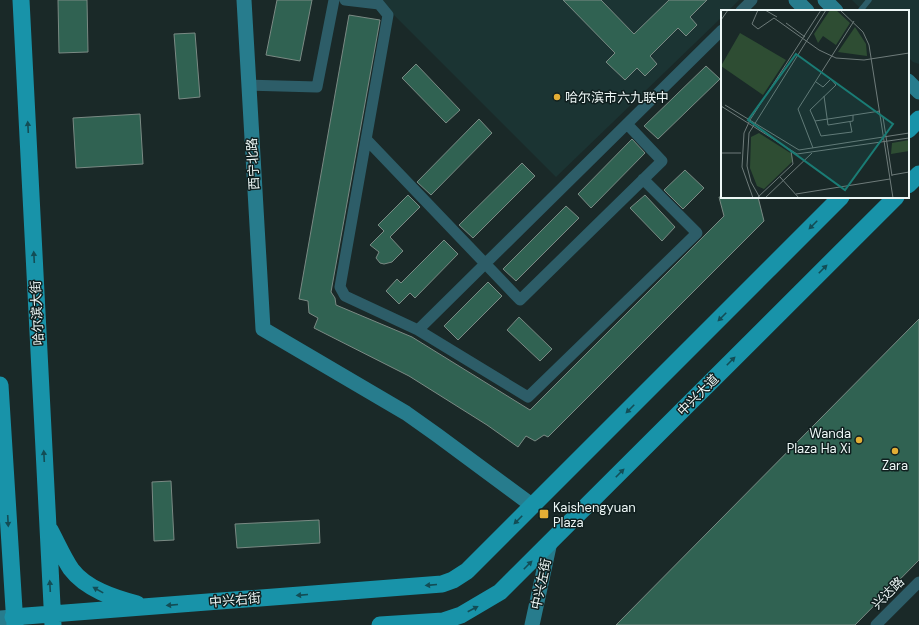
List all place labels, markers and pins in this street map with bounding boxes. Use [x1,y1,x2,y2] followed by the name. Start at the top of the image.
[565,89,669,106] place label: 哈尔滨市六九联中
[552,92,562,102] marker: 哈尔滨市六九联中
[787,425,851,457] place label: Wanda Plaza Ha Xi
[854,435,864,445] marker: Wanda Plaza Ha Xi
[890,446,900,456] marker: Zara
[882,457,908,474] place label: Zara
[553,499,636,531] place label: Kaishengyuan Plaza
[538,508,550,520] marker: Kaishengyuan Plaza

